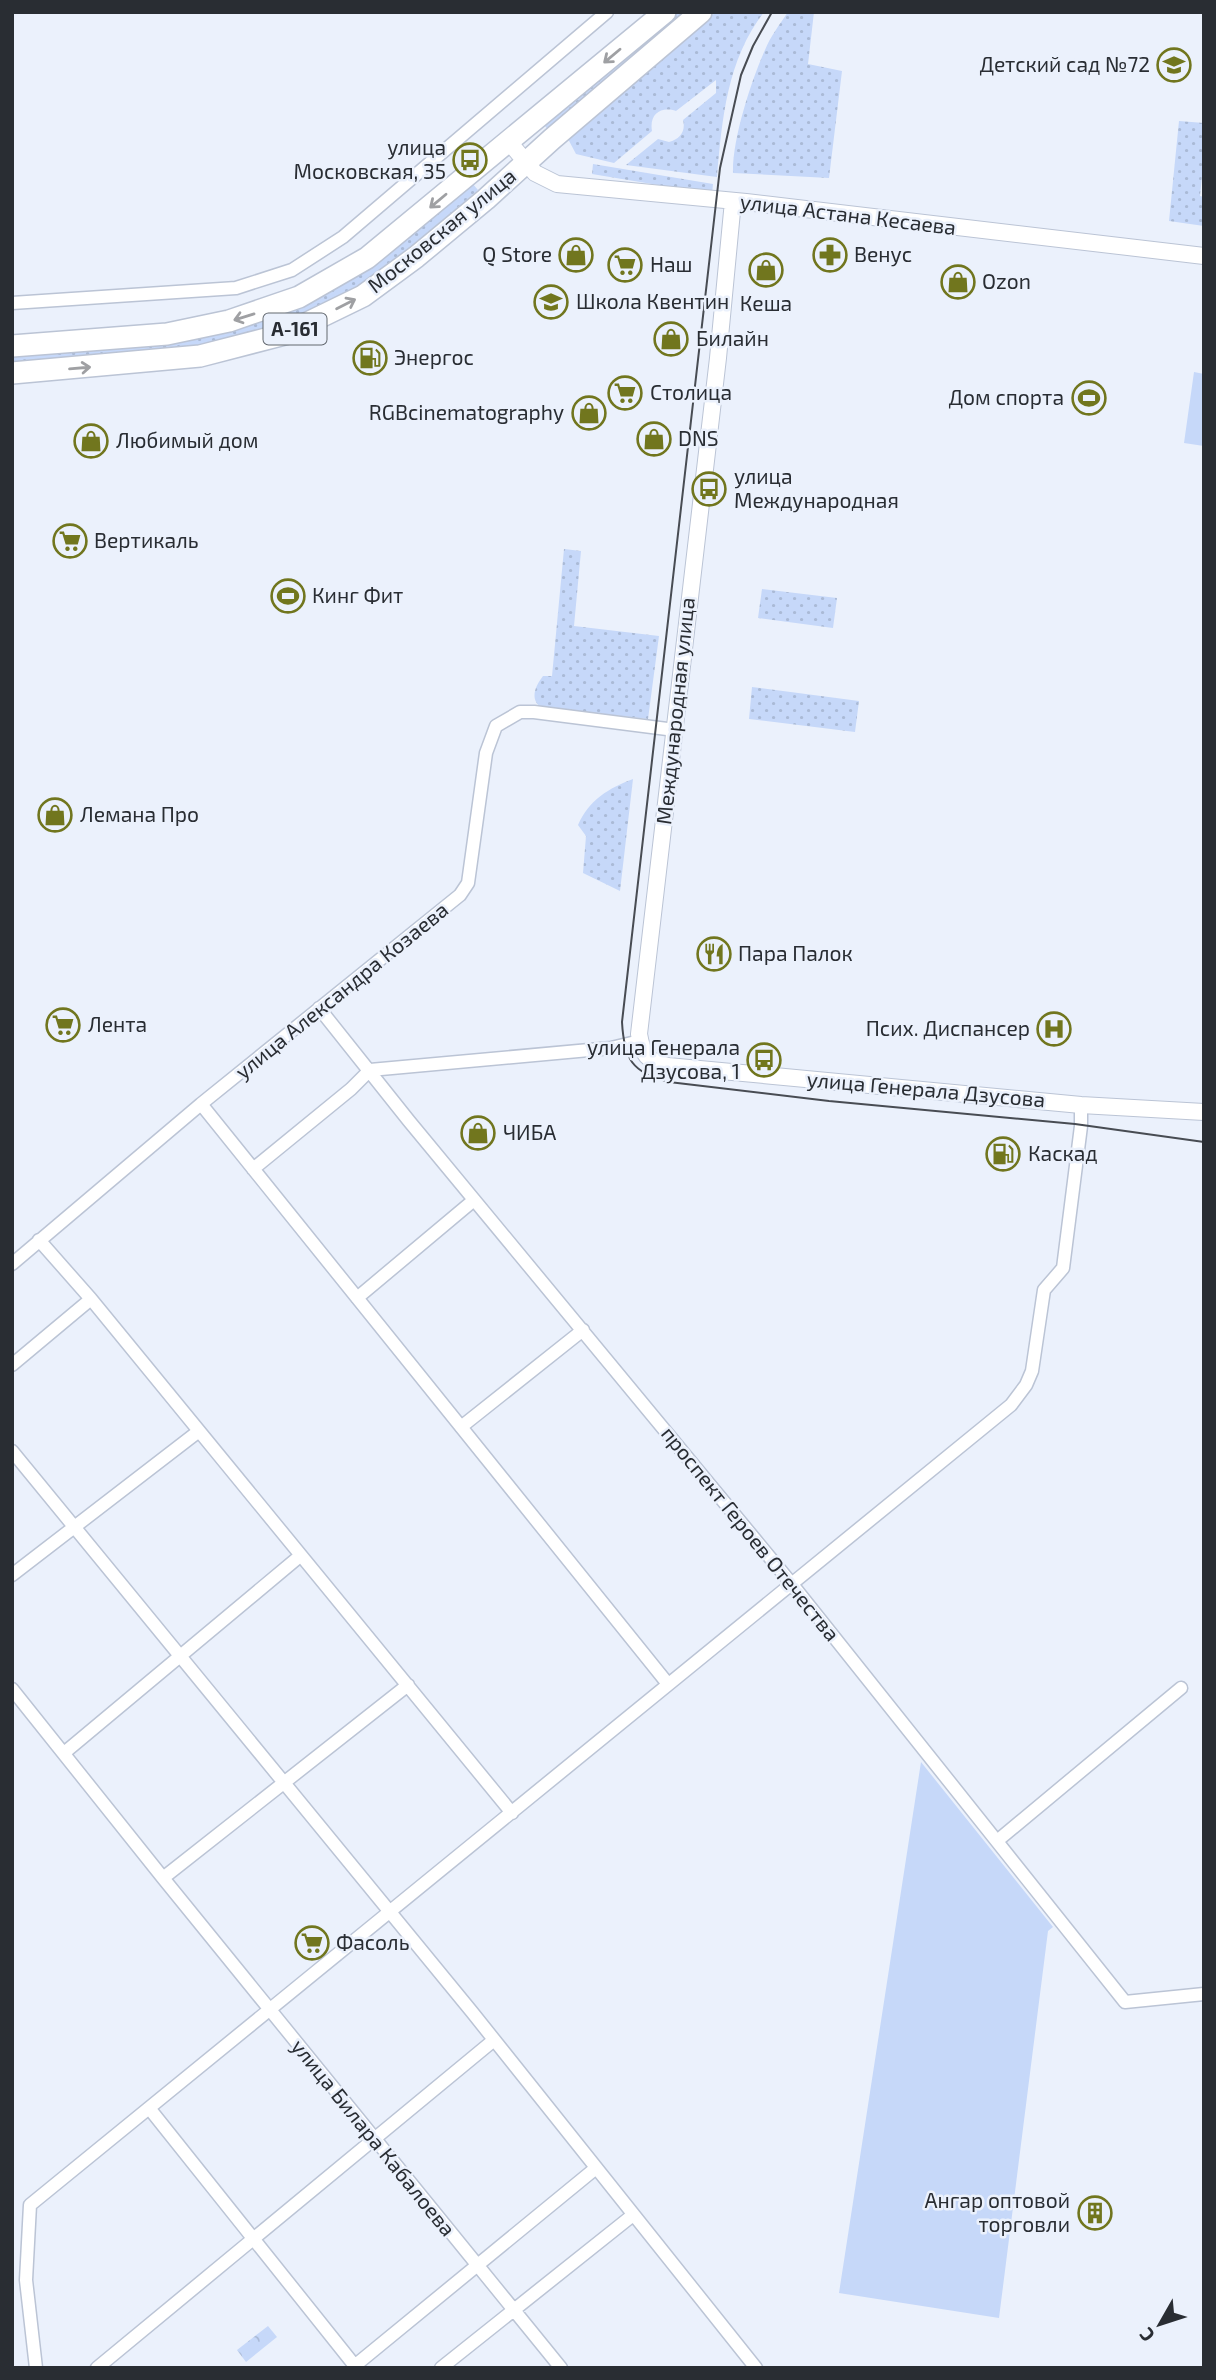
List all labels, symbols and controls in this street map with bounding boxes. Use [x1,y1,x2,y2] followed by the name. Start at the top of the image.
[1155,46,1193,84] school or university icon: Детский сад №72
[604,48,622,64] one-way arrow
[980,51,1150,76] place label: Детский сад №72
[293,134,446,183] place label: улица Московская, 35
[451,141,489,179] bus stop icon: улица Московская, 35
[362,162,521,298] street label: Московская улица
[739,188,958,240] street label: улица Астана Кесаева
[429,193,447,209] one-way arrow
[557,236,595,274] shop icon: Q Store
[811,236,849,274] pharmacy icon: Венус
[482,241,552,267] place label: Q Store
[854,241,912,267] place label: Венус
[606,246,644,284] supermarket icon: Наш
[650,251,693,276] place label: Наш
[747,251,785,289] shop icon: Кеша
[939,263,977,301] shop icon: Ozon
[982,268,1031,293] place label: Ozon
[532,283,570,321] school or university icon: Школа Квентин
[576,288,729,313] place label: Школа Квентин
[740,290,792,315] place label: Кеша
[336,297,356,311] one-way arrow
[233,311,255,324] one-way arrow
[264,314,326,344] road number: А-161
[652,320,690,358] shop icon: Билайн
[696,325,769,350] place label: Билайн
[351,339,389,377] fuel station icon: Энергос
[394,344,474,369] place label: Энергос
[69,361,91,374] one-way arrow
[606,374,644,412] supermarket icon: Столица
[650,379,732,404] place label: Столица
[1070,379,1108,417] sports icon: Дом спорта
[949,384,1064,409] place label: Дом спорта
[570,394,608,432] shop icon: RGBcinematography
[369,399,564,424] place label: RGBcinematography
[635,420,673,458] shop icon: DNS
[72,422,110,460] shop icon: Любимый дом
[678,425,719,450] place label: DNS
[116,427,259,452] place label: Любимый дом
[734,463,899,513] place label: улица Международная
[690,470,728,508] bus stop icon: улица Международная
[51,522,89,560] supermarket icon: Вертикаль
[94,527,199,552] place label: Вертикаль
[269,577,307,615] sports icon: Кинг Фит
[312,582,403,607] place label: Кинг Фит
[650,596,700,826] street label: Международная улица
[36,796,74,834] shop icon: Лемана Про
[80,801,199,826] place label: Лемана Про
[230,896,453,1084] street label: улица Александра Козаева
[695,935,733,973] restaurant icon: Пара Палок
[738,940,853,965] place label: Пара Палок
[44,1006,82,1044] supermarket icon: Лента
[1035,1010,1073,1048] hospital icon: Псих. Диспансер
[88,1011,147,1036] place label: Лента
[866,1015,1030,1040] place label: Псих. Диспансер
[587,1034,740,1084] place label: улица Генерала Дзусова, 1
[745,1041,783,1079] bus stop icon: улица Генерала Дзусова, 1
[806,1066,1046,1112] street label: улица Генерала Дзусова
[459,1114,497,1152] shop icon: ЧИБА
[503,1119,556,1144] place label: ЧИБА
[984,1135,1022,1173] fuel station icon: Каскад
[1028,1140,1098,1165] place label: Каскад
[657,1421,846,1645] street label: проспект Героев Отечества
[293,1924,331,1962] supermarket icon: Фасоль
[336,1929,409,1954] place label: Фасоль
[286,2033,461,2241] street label: улица Билара Кабалоева
[924,2187,1070,2236] place label: Ангар оптовой торговли
[1076,2194,1114,2232] building icon: Ангар оптовой торговли
[1125,2289,1195,2359] north arrow
[1134,2323,1159,2347] text: С

